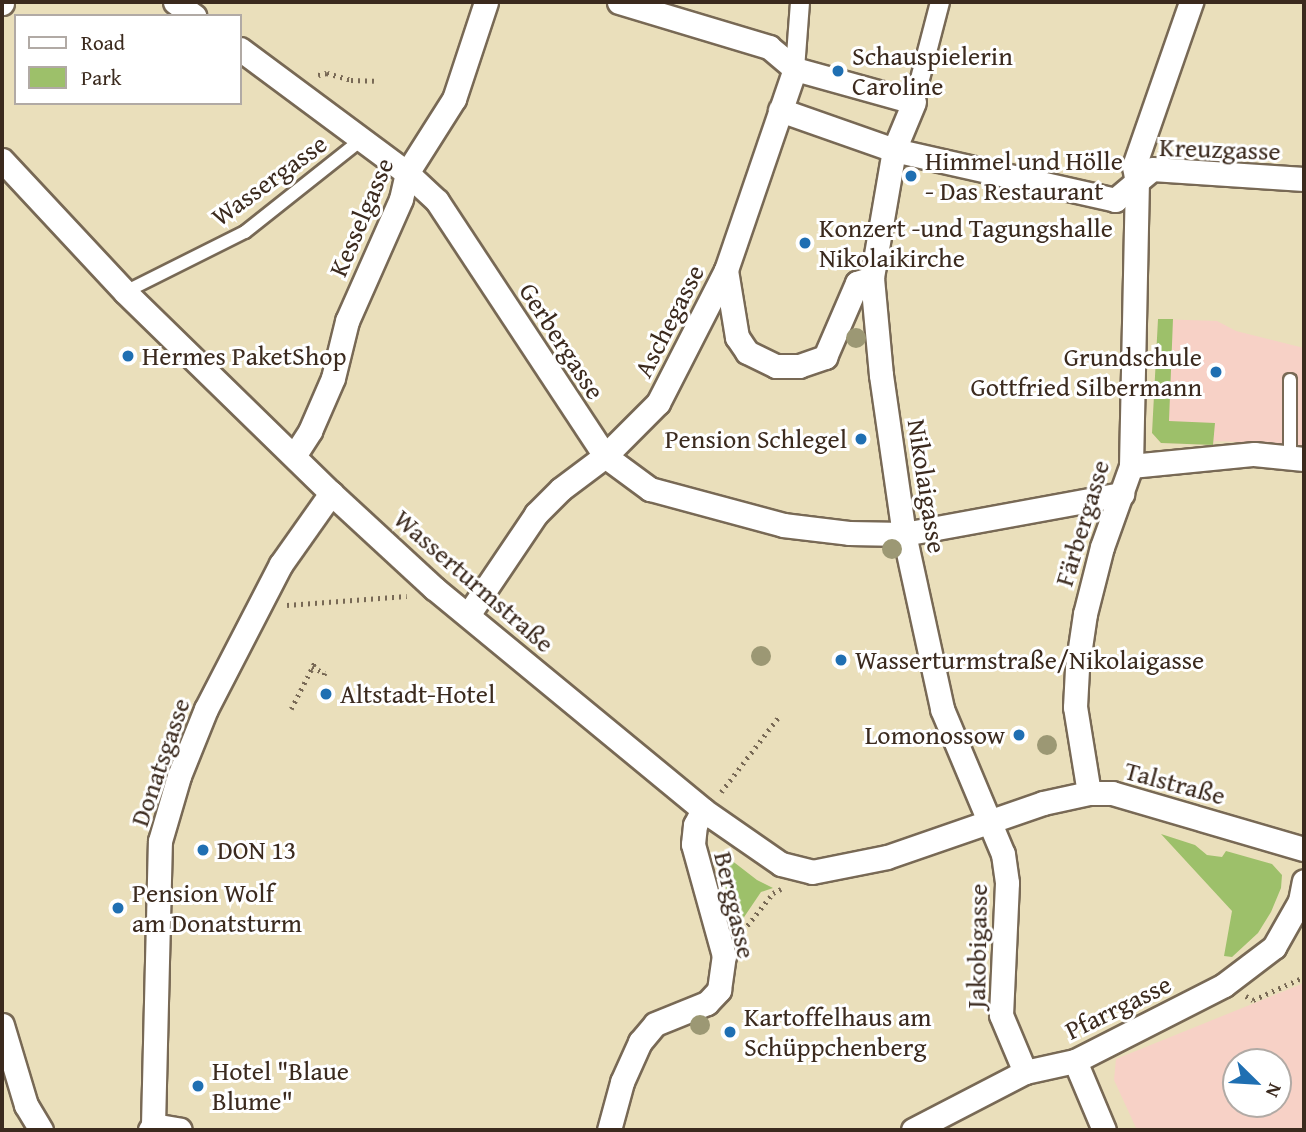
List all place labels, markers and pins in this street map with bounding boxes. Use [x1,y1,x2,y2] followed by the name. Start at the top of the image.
[852,40,1013,102] place label: Schauspielerin Caroline
[830,63,846,79] marker: Schauspielerin Caroline
[925,145,1123,206] place label: Himmel und Hölle - Das Restaurant
[903,168,919,184] marker: Himmel und Hölle - Das Restaurant
[819,212,1113,274] place label: Konzert -und Tagungshalle Nikolaikirche
[797,235,813,251] marker: Konzert -und Tagungshalle Nikolaikirche
[142,340,347,372] place label: Hermes PaketShop
[971,341,1202,402] place label: Grundschule Gottfried Silbermann
[120,348,136,364] marker: Hermes PaketShop
[1208,364,1224,380] marker: Grundschule Gottfried Silbermann
[665,423,847,455] place label: Pension Schlegel
[853,431,869,447] marker: Pension Schlegel
[855,644,1204,676] place label: Wasserturmstraße/Nikolaigasse
[833,652,849,668] marker: Wasserturmstraße/Nikolaigasse
[340,678,495,710] place label: Altstadt-Hotel
[318,686,334,702] marker: Altstadt-Hotel
[865,719,1005,751] place label: Lomonossow
[1011,727,1027,743] marker: Lomonossow
[217,834,296,866] place label: DON 13
[195,842,211,858] marker: DON 13
[132,877,302,938] place label: Pension Wolf am Donatsturm
[110,900,126,916] marker: Pension Wolf am Donatsturm
[744,1001,932,1062] place label: Kartoffelhaus am Schüppchenberg
[722,1024,738,1040] marker: Kartoffelhaus am Schüppchenberg
[212,1055,349,1116] place label: Hotel "Blaue Blume"
[190,1078,206,1094] marker: Hotel "Blaue Blume"

